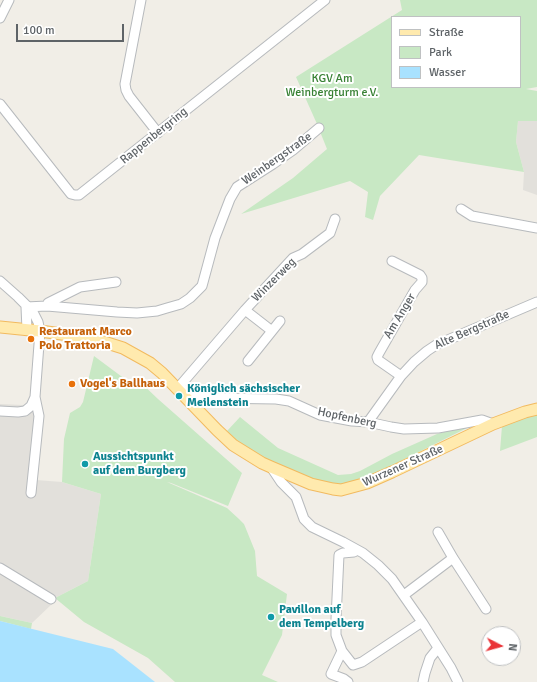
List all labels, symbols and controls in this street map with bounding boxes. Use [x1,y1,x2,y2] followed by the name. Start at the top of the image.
[18,16,126,42] scale bar
[391,16,521,88] legend
[23,23,55,38] text: 100 m
[429,25,464,40] text: Straße
[429,45,452,60] text: Park
[429,65,466,80] text: Wasser
[286,72,378,100] park label: KGV Am Weinbergturm e.V.
[118,105,190,167] street label: Rappenbergring
[239,130,315,188] street label: Weinbergstraße
[249,255,299,305] street label: Winzerweg
[381,291,419,341] street label: Am Anger
[432,307,512,353] street label: Alte Bergstraße
[39,325,132,353] place label: Restaurant Marco Polo Trattoria
[26,334,36,344] marker: Restaurant Marco Polo Trattoria
[80,377,165,391] place label: Vogel's Ballhaus
[67,379,77,389] marker: Vogel's Ballhaus
[187,382,300,410] place label: Königlich sächsischer Meilenstein
[174,391,184,401] marker: Königlich sächsischer Meilenstein
[316,405,378,431] street label: Hopfenberg
[361,442,445,490] street label: Wurzener Straße
[93,450,186,478] place label: Aussichtspunkt auf dem Burgberg
[80,459,90,469] marker: Aussichtspunkt auf dem Burgberg
[279,603,364,631] place label: Pavillon auf dem Tempelberg
[266,612,276,622] marker: Pavillon auf dem Tempelberg
[481,626,521,666] north arrow
[506,643,519,652] text: N

